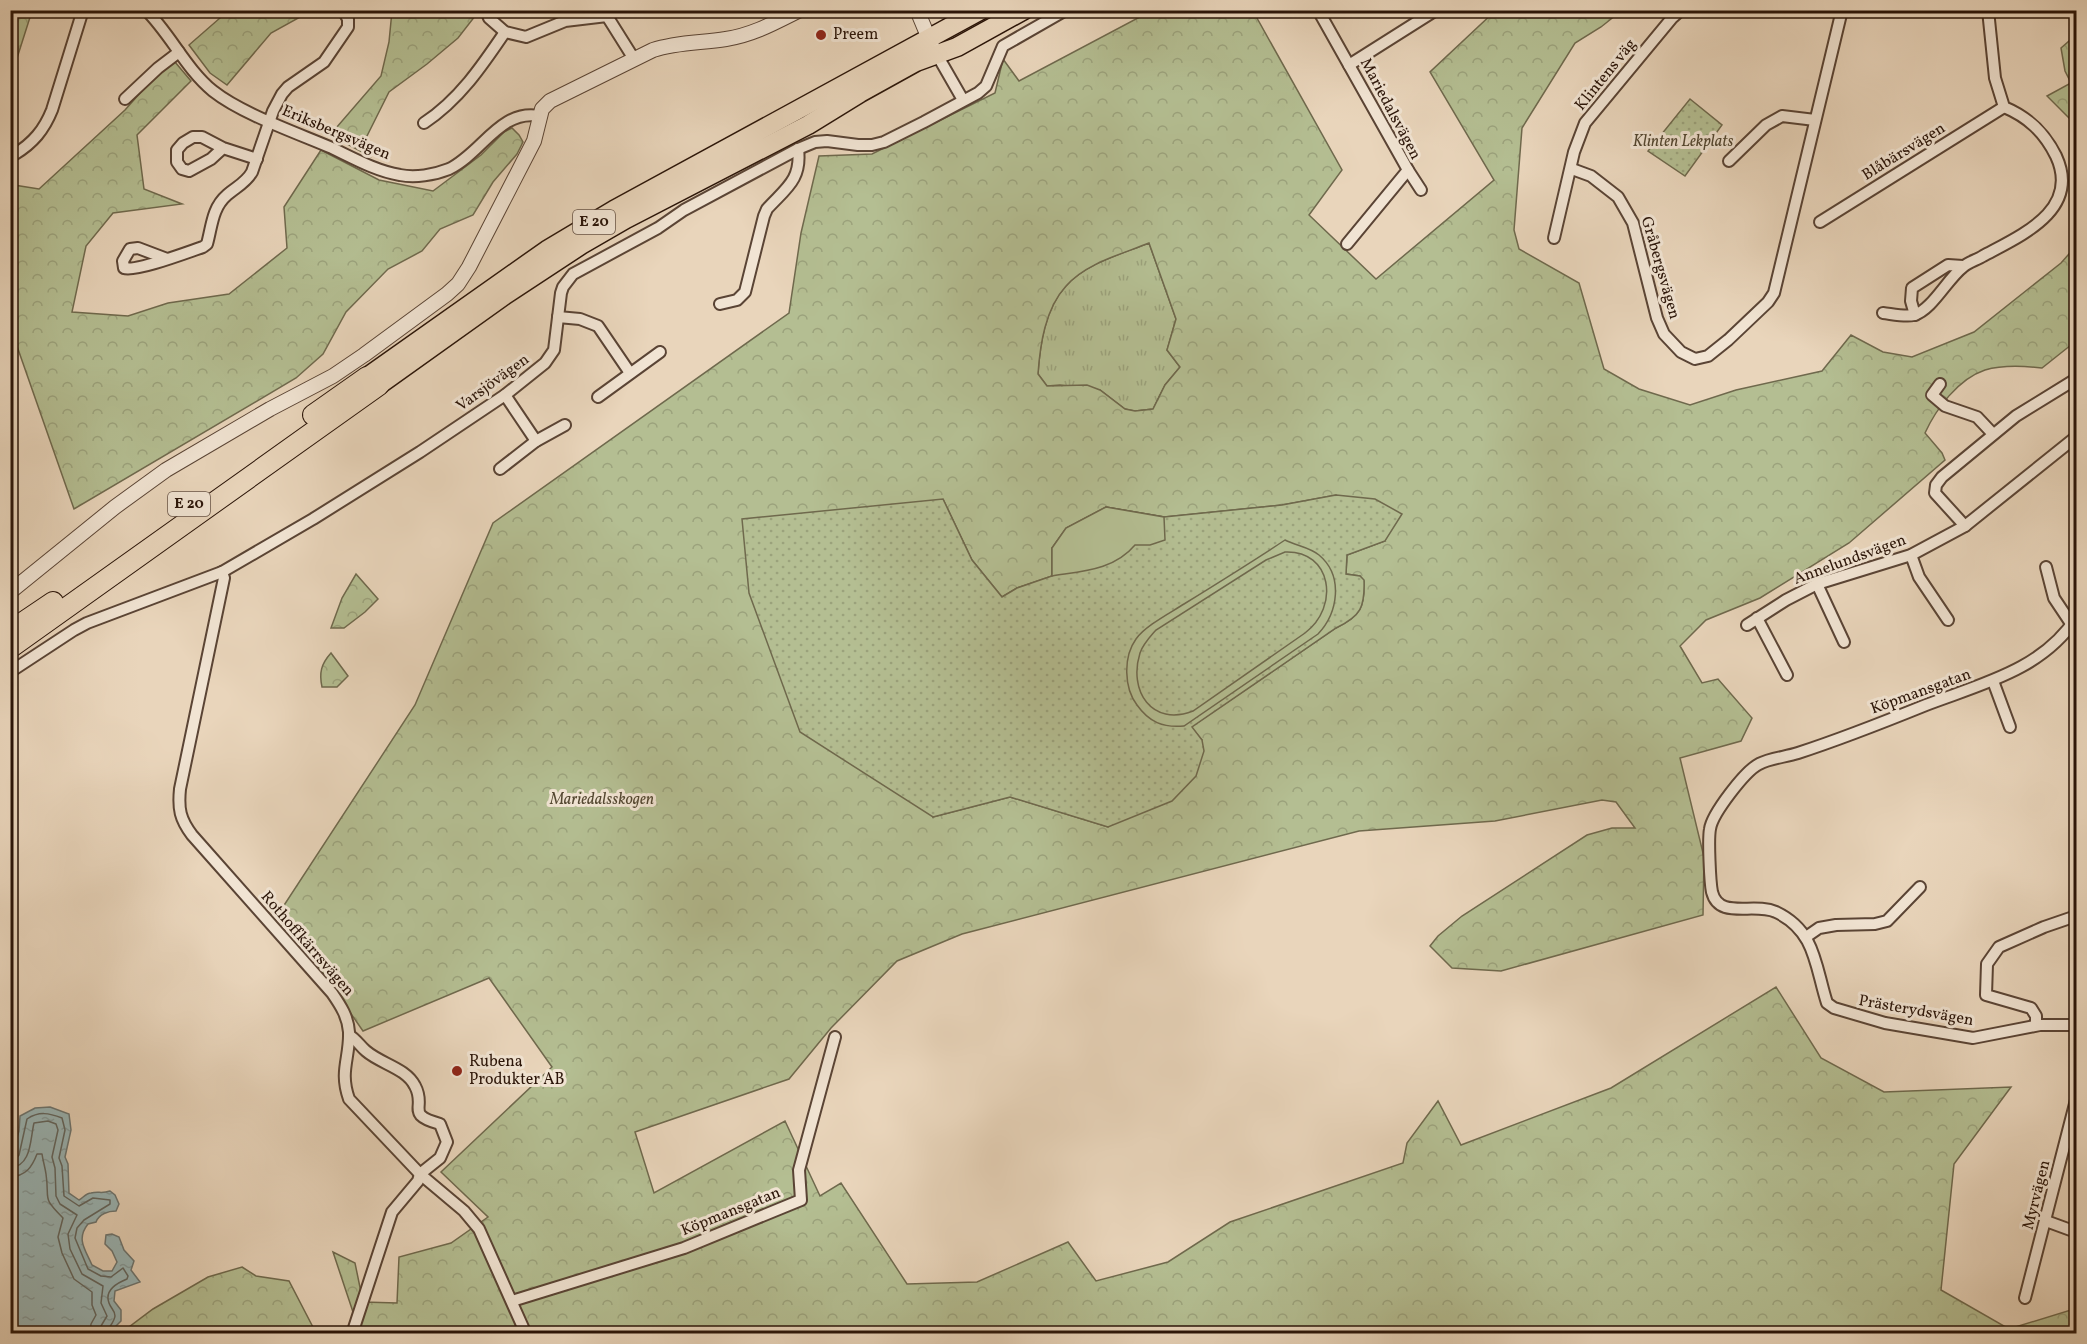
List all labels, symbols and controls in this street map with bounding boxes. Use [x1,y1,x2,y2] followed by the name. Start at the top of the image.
[833,24,878,46] place label: Preem
[814,28,828,42] marker: Preem
[1570,34,1642,116] street label: Klintens väg
[1354,54,1426,164] street label: Mariedalsvägen
[278,100,394,166] street label: Eriksbergsvägen
[1858,118,1950,186] street label: Blåbärsvägen
[1633,131,1733,153] park label: Klinten Lekplats
[573,210,615,234] road number: E 20
[1635,214,1685,322] street label: Gråbergsvägen
[452,349,534,417] street label: Varsjövägen
[168,492,210,516] road number: E 20
[1791,529,1909,591] street label: Annelundsvägen
[1868,664,1974,720] street label: Köpmansgatan
[549,789,654,811] park label: Mariedalsskogen
[255,887,359,1001] street label: Rothoffkärrsvägen
[1857,990,1975,1032] street label: Prästerydsvägen
[469,1051,564,1091] place label: Rubena Produkter AB
[450,1064,464,1078] marker: Rubena Produkter AB
[2018,1158,2056,1232] street label: Myrvägen
[678,1182,784,1242] street label: Köpmansgatan

